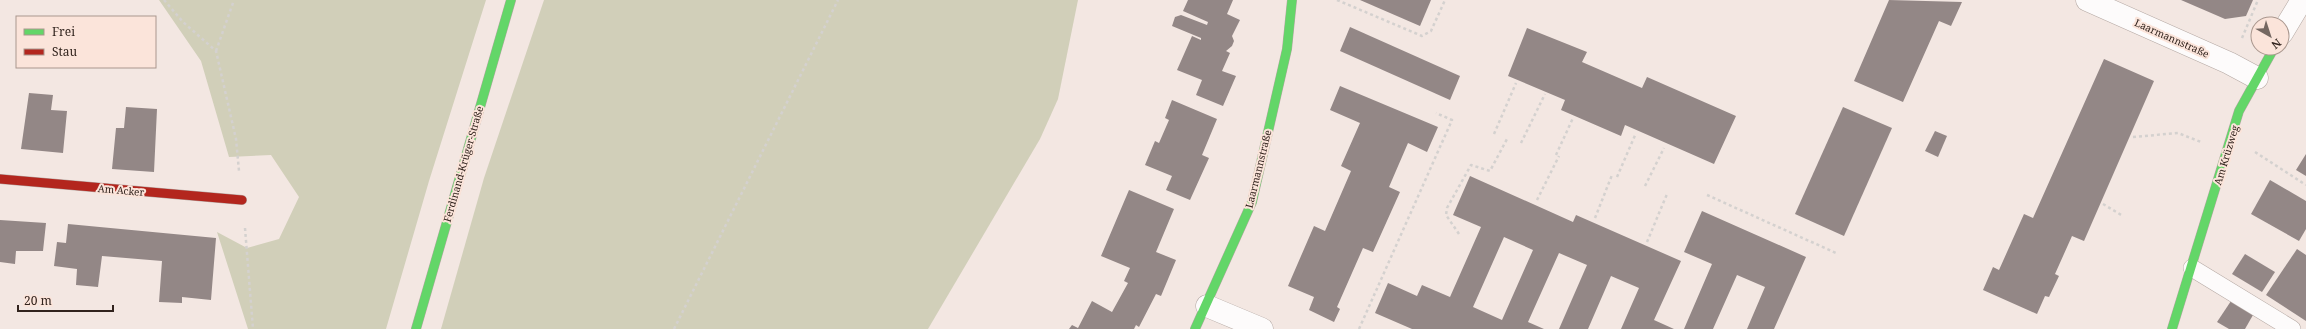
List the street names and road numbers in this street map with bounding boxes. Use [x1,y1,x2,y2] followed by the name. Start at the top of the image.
[2133,15,2211,61] street label: Laarmannstraße
[440,104,486,224] street label: Ferdinand-Krüger-Straße
[2210,123,2242,187] street label: Am Krüzweg
[1242,128,1274,210] street label: Laarmannstraße
[97,181,145,199] street label: Am Acker

